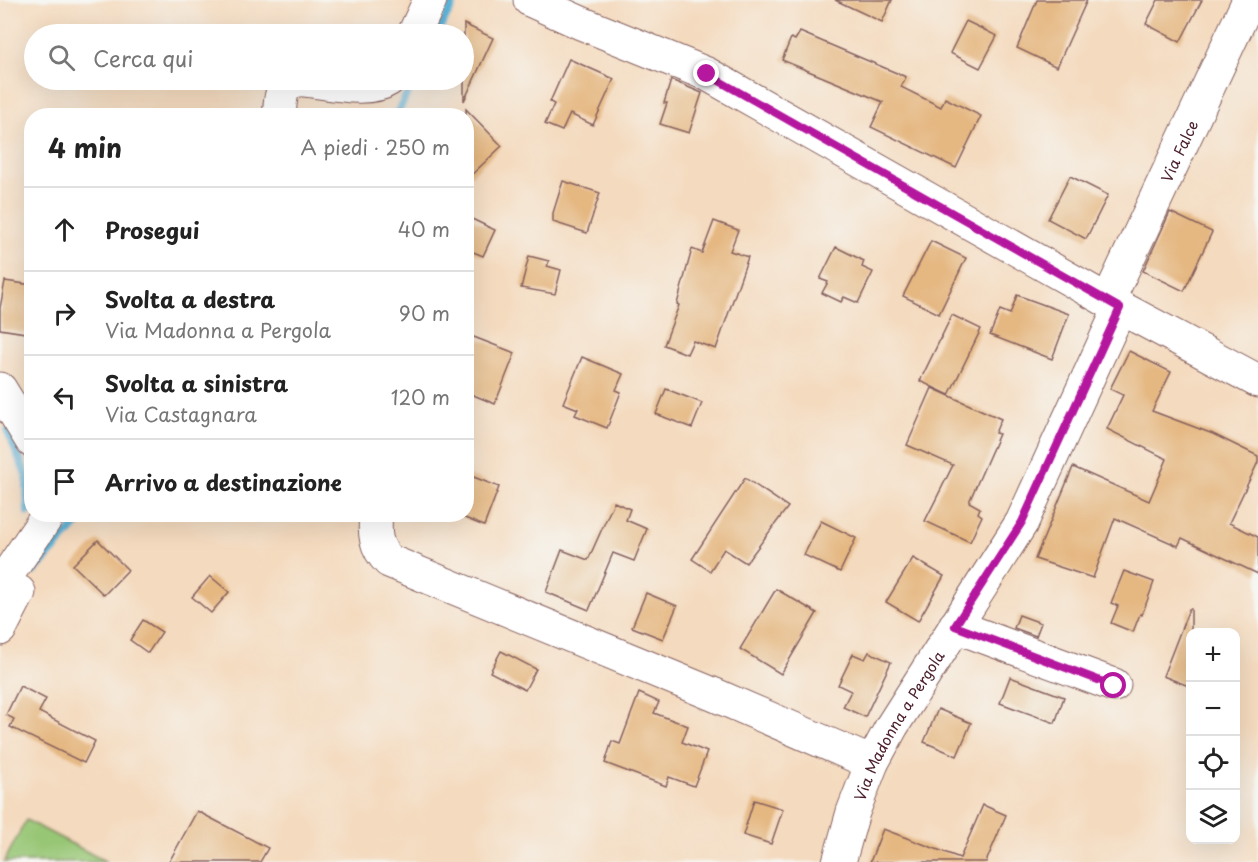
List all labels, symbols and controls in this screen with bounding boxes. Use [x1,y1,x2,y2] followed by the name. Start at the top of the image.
[24,24,474,90] search box
[45,41,78,74] icon: search
[93,41,193,74] text: Cerca qui
[693,60,719,86] route end
[1154,116,1203,186] street label: Via Falce
[48,128,122,167] text: 4 min
[300,132,450,162] text: A piedi · 250 m
[48,213,81,246] icon: ahead
[105,213,199,246] text: Prosegui
[398,214,450,244] text: 40 m
[105,282,275,315] text: Svolta a destra
[48,297,81,330] icon: right
[399,298,450,328] text: 90 m
[105,315,331,345] text: Via Madonna a Pergola
[105,366,288,399] text: Svolta a sinistra
[48,381,81,414] icon: left
[391,382,450,412] text: 120 m
[105,399,257,429] text: Via Castagnara
[48,465,81,498] icon: arrive
[105,465,342,498] text: Arrivo a destinazione
[1186,628,1240,844] map controls
[1186,628,1240,682] button: +
[847,645,949,804] street label: Via Madonna a Pergola
[1100,672,1126,698] route start
[1186,682,1240,736] button: −
[1186,736,1240,790] button: locate
[1186,790,1240,844] button: layers

